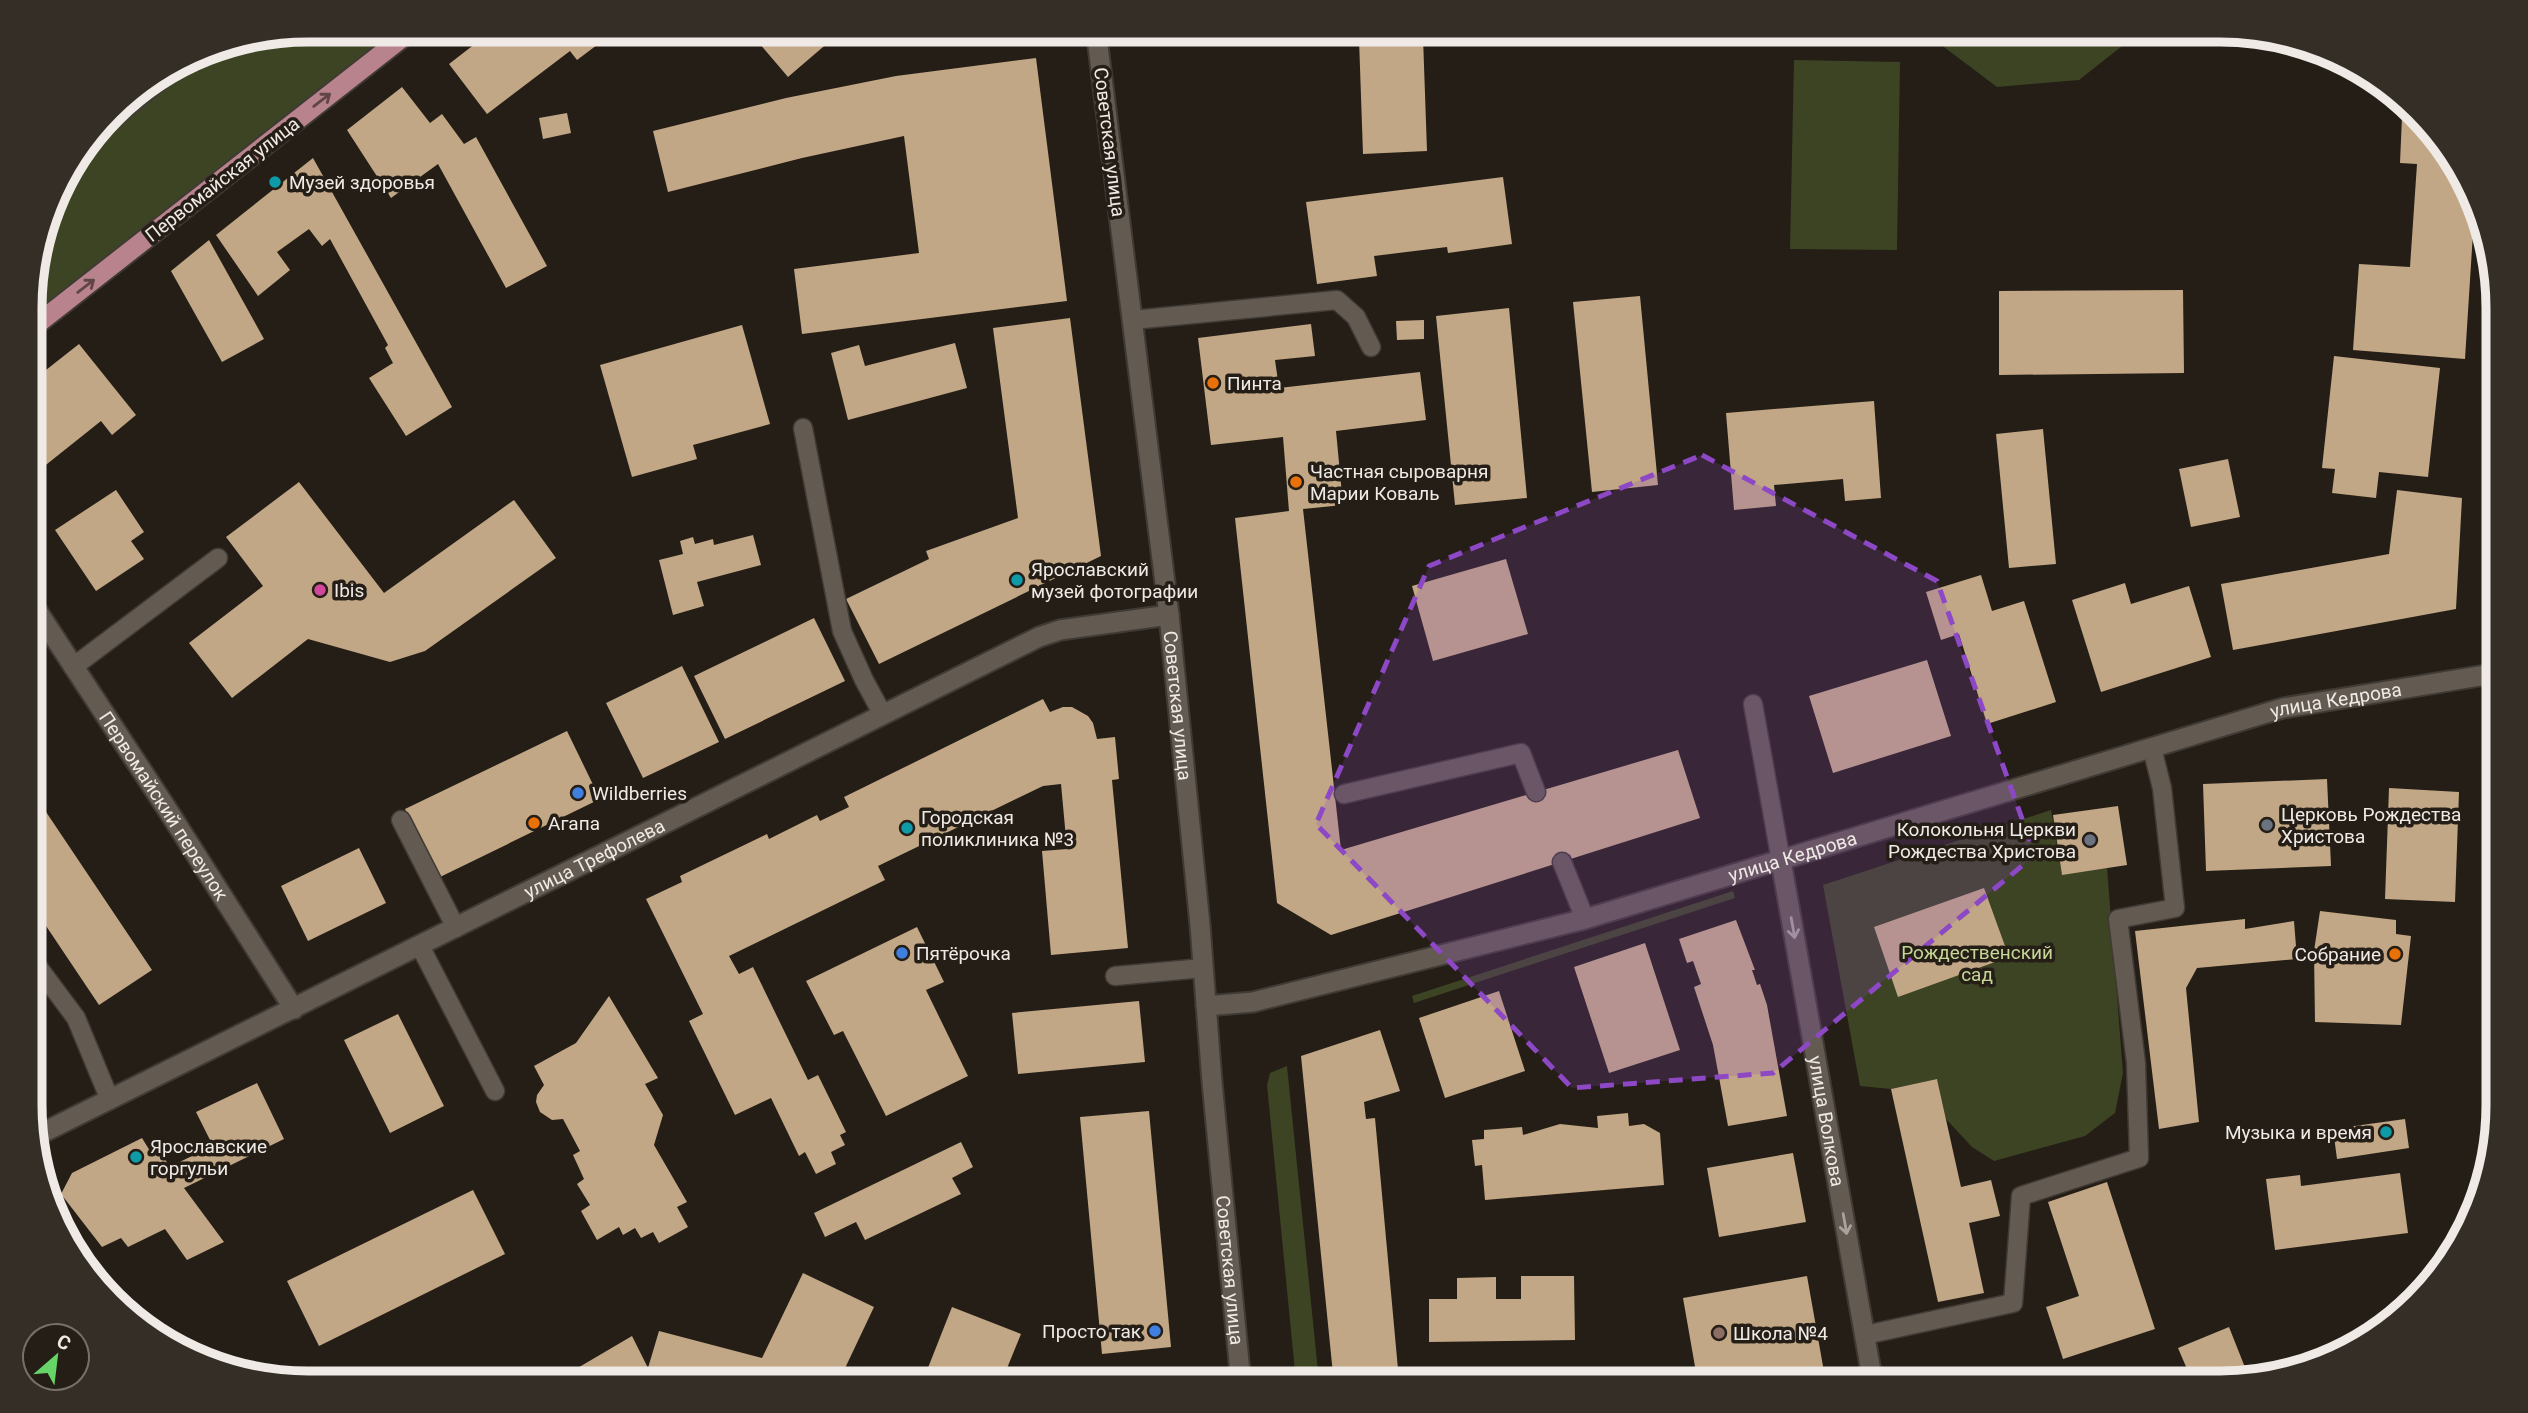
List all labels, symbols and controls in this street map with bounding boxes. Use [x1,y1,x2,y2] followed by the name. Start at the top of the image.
[1089,66,1130,218] street label: Советская улица
[313,93,331,108] one-way arrow
[141,112,304,247] street label: Первомайская улица
[289,171,435,194] place label: Музей здоровья
[267,174,283,190] marker: Музей здоровья
[76,279,94,294] one-way arrow
[1227,372,1282,395] place label: Пинта
[1205,375,1221,391] marker: Пинта
[1310,460,1488,505] place label: Частная сыроварня Марии Коваль
[1288,474,1304,490] marker: Частная сыроварня Марии Коваль
[1031,558,1198,603] place label: Ярославский музей фотографии
[1009,572,1025,588] marker: Ярославский музей фотографии
[334,579,364,602] place label: Ibis
[312,582,328,598] marker: Ibis
[1159,630,1196,782] street label: Советская улица
[2267,678,2403,723] street label: улица Кедрова
[94,707,234,906] street label: Первомайский переулок
[592,782,687,805] place label: Wildberries
[570,785,586,801] marker: Wildberries
[2281,803,2461,848] place label: Церковь Рождества Христова
[921,806,1074,851] place label: Городская поликлиника №3
[548,812,600,835] place label: Агапа
[520,814,669,903] street label: улица Трефолева
[526,815,542,831] marker: Агапа
[2259,817,2275,833] marker: Церковь Рождества Христова
[1888,818,2076,863] place label: Колокольня Церкви Рождества Христова
[899,820,915,836] marker: Городская поликлиника №3
[1725,827,1860,887] street label: улица Кедрова
[2082,832,2098,848] marker: Колокольня Церкви Рождества Христова
[1787,916,1800,939] one-way arrow
[1901,941,2053,986] park label: Рождественский сад
[916,942,1011,965] place label: Пятёрочка
[2294,943,2381,966] place label: Собрание
[894,945,910,961] marker: Пятёрочка
[2387,946,2403,962] marker: Собрание
[1804,1054,1849,1188] street label: улица Волкова
[2225,1121,2372,1144] place label: Музыка и время
[2378,1124,2394,1140] marker: Музыка и время
[150,1135,267,1180] place label: Ярославские горгульи
[128,1149,144,1165] marker: Ярославские горгульи
[1211,1194,1248,1346] street label: Советская улица
[1839,1212,1852,1235] one-way arrow
[1042,1320,1142,1343] place label: Просто так
[21,1322,91,1392] north arrow
[1733,1322,1828,1345] place label: Школа №4
[1147,1323,1163,1339] marker: Просто так
[1711,1325,1727,1341] marker: Школа №4
[53,1329,75,1356] text: С

